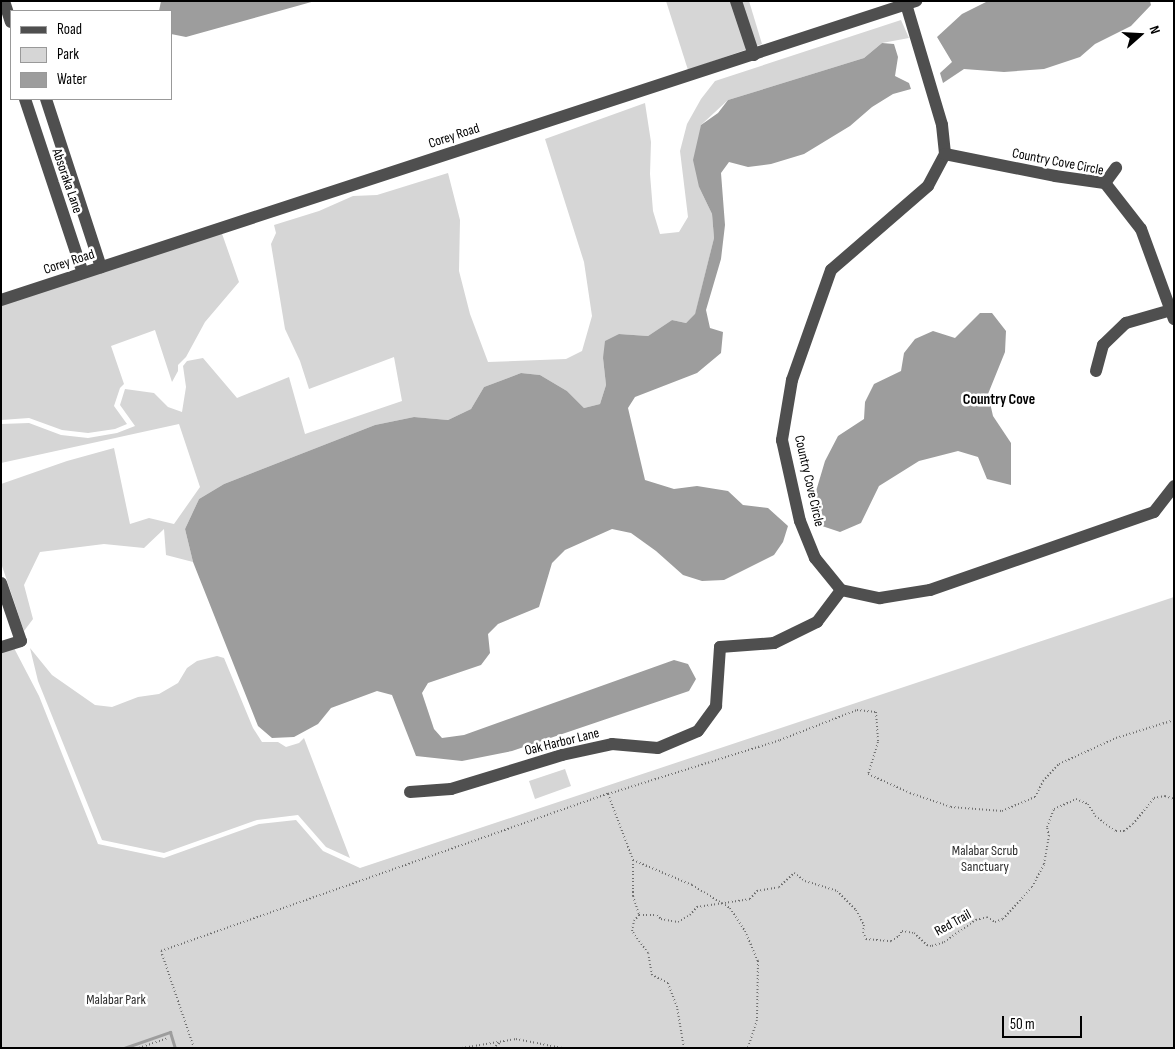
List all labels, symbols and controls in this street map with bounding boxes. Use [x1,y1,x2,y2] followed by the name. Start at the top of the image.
[10,10,172,100] legend
[1115,10,1165,60] north arrow
[57,20,82,39] text: Road
[1145,24,1164,36] text: N
[57,45,79,64] text: Park
[57,70,87,89] text: Water
[426,120,482,152] street label: Corey Road
[1011,145,1105,179] street label: Country Cove Circle
[48,147,86,215] street label: Absoraka Lane
[41,246,97,278] street label: Corey Road
[963,391,1035,409] district label: Country Cove
[790,434,828,528] street label: Country Cove Circle
[523,725,601,759] street label: Oak Harbor Lane
[952,843,1018,876] park label: Malabar Scrub Sanctuary
[932,906,974,940] street label: Red Trail
[86,992,146,1008] park label: Malabar Park
[1005,1006,1085,1038] scale bar
[1010,1015,1035,1034] text: 50 m

